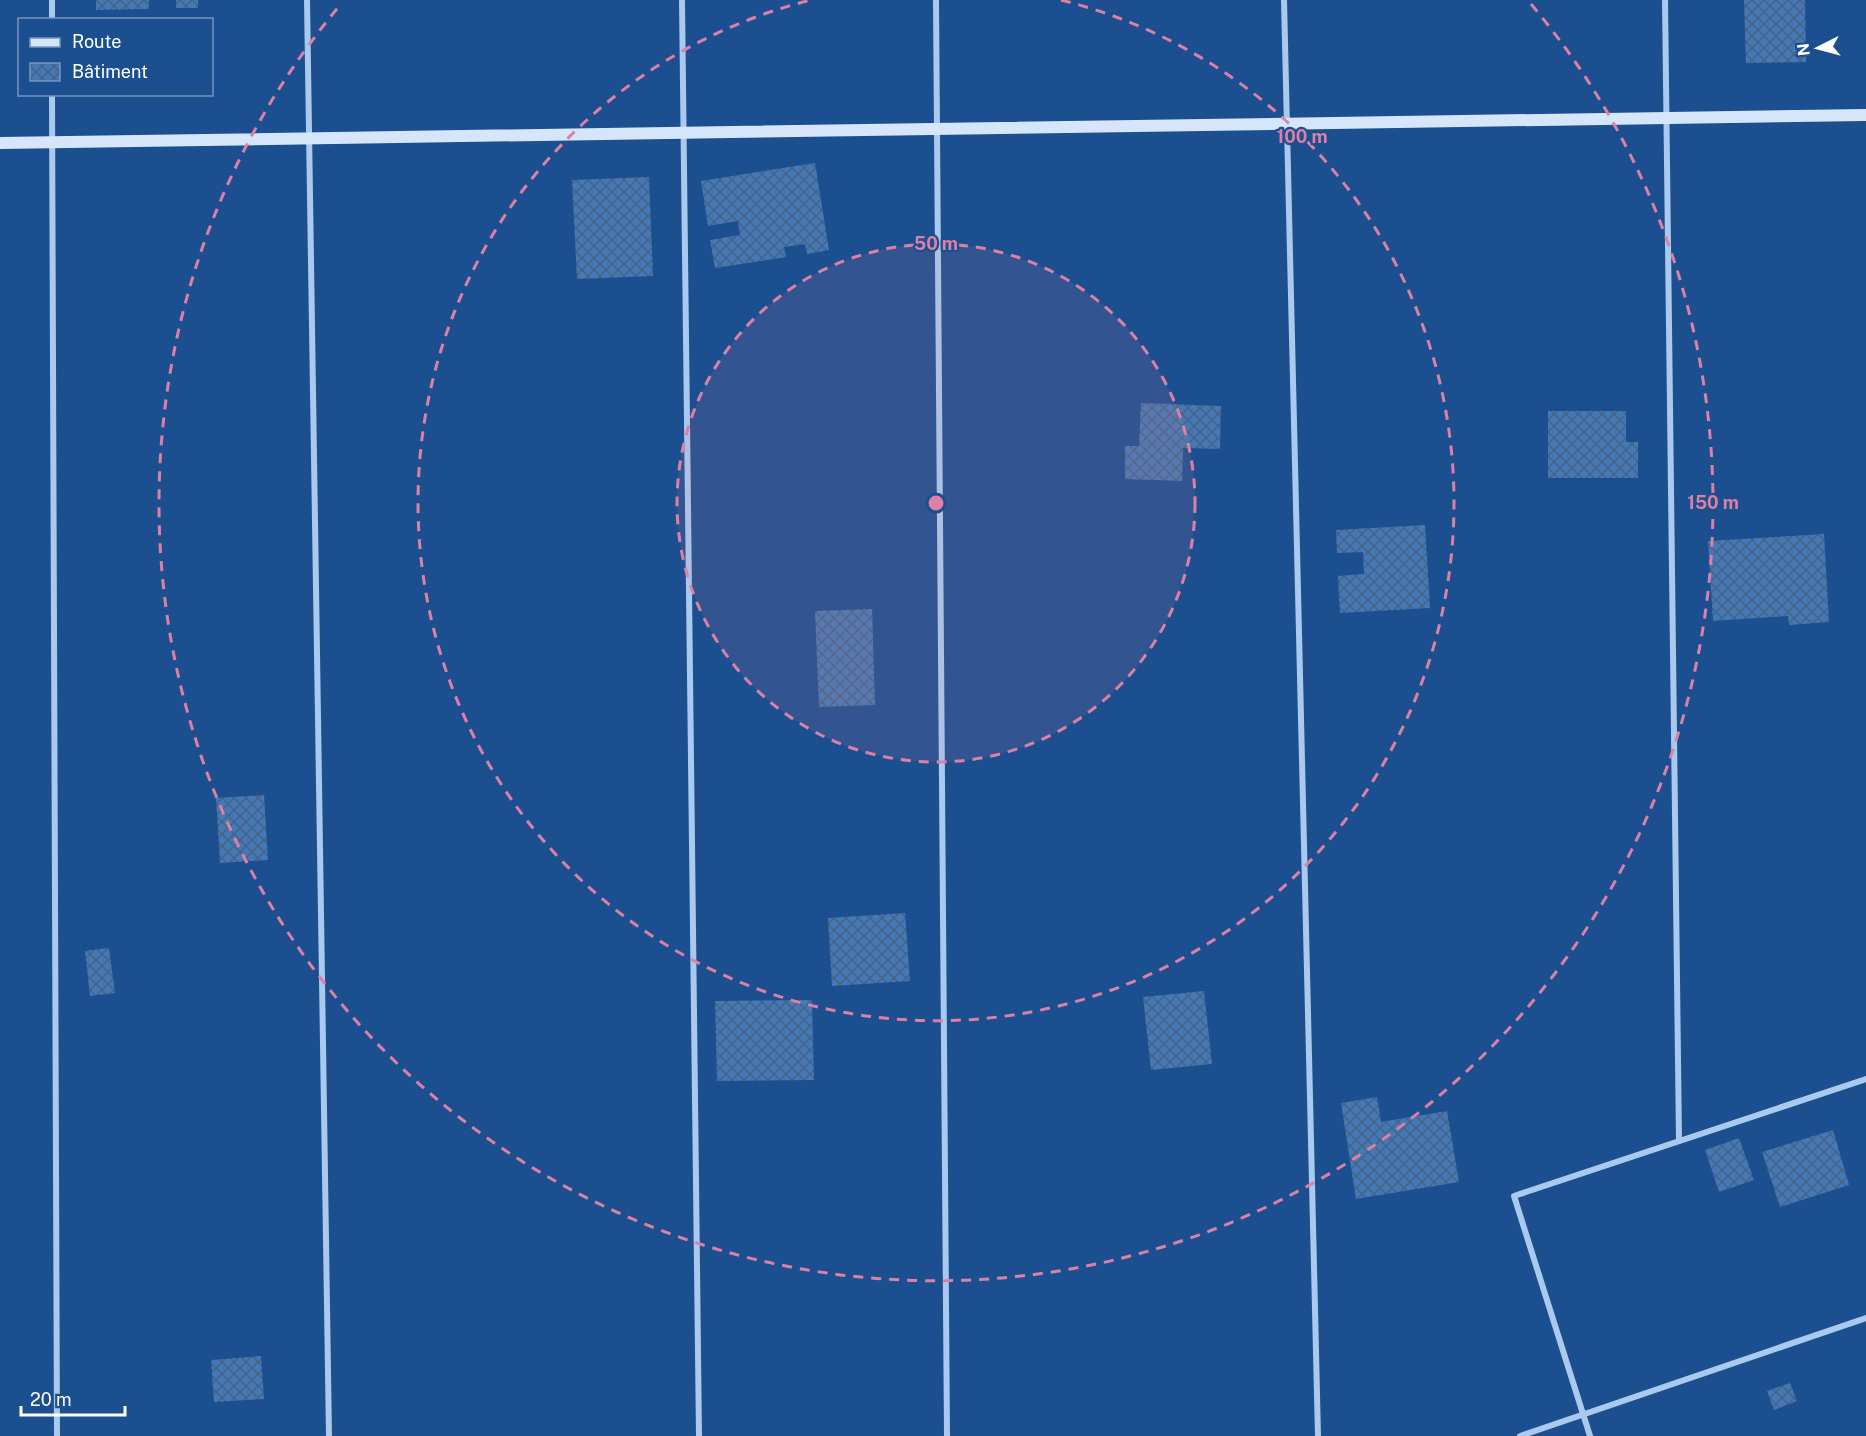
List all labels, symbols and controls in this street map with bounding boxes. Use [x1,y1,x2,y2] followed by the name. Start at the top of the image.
[18,18,213,96] legend
[1788,18,1848,78] north arrow
[72,31,121,52] text: Route
[1793,42,1814,57] text: N
[72,61,148,82] text: Bâtiment
[1276,126,1328,147] text: 100 m
[914,233,958,254] text: 50 m
[1687,492,1739,513] text: 150 m
[926,493,946,513] centre of rings
[21,1379,124,1417] scale bar
[30,1389,72,1410] text: 20 m

